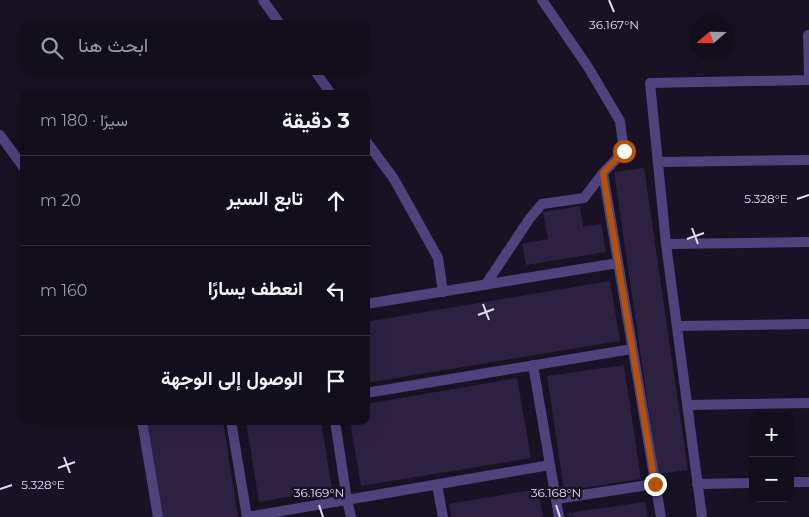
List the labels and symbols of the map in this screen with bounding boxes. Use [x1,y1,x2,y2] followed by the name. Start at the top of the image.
[689,15,734,60] north arrow
[589,17,639,32] text: 36.167°N
[613,140,636,163] route start
[744,191,788,206] text: 5.328°E
[644,473,667,496] route end
[21,477,65,492] text: 5.328°E
[294,485,344,500] text: 36.169°N
[531,485,581,500] text: 36.168°N

